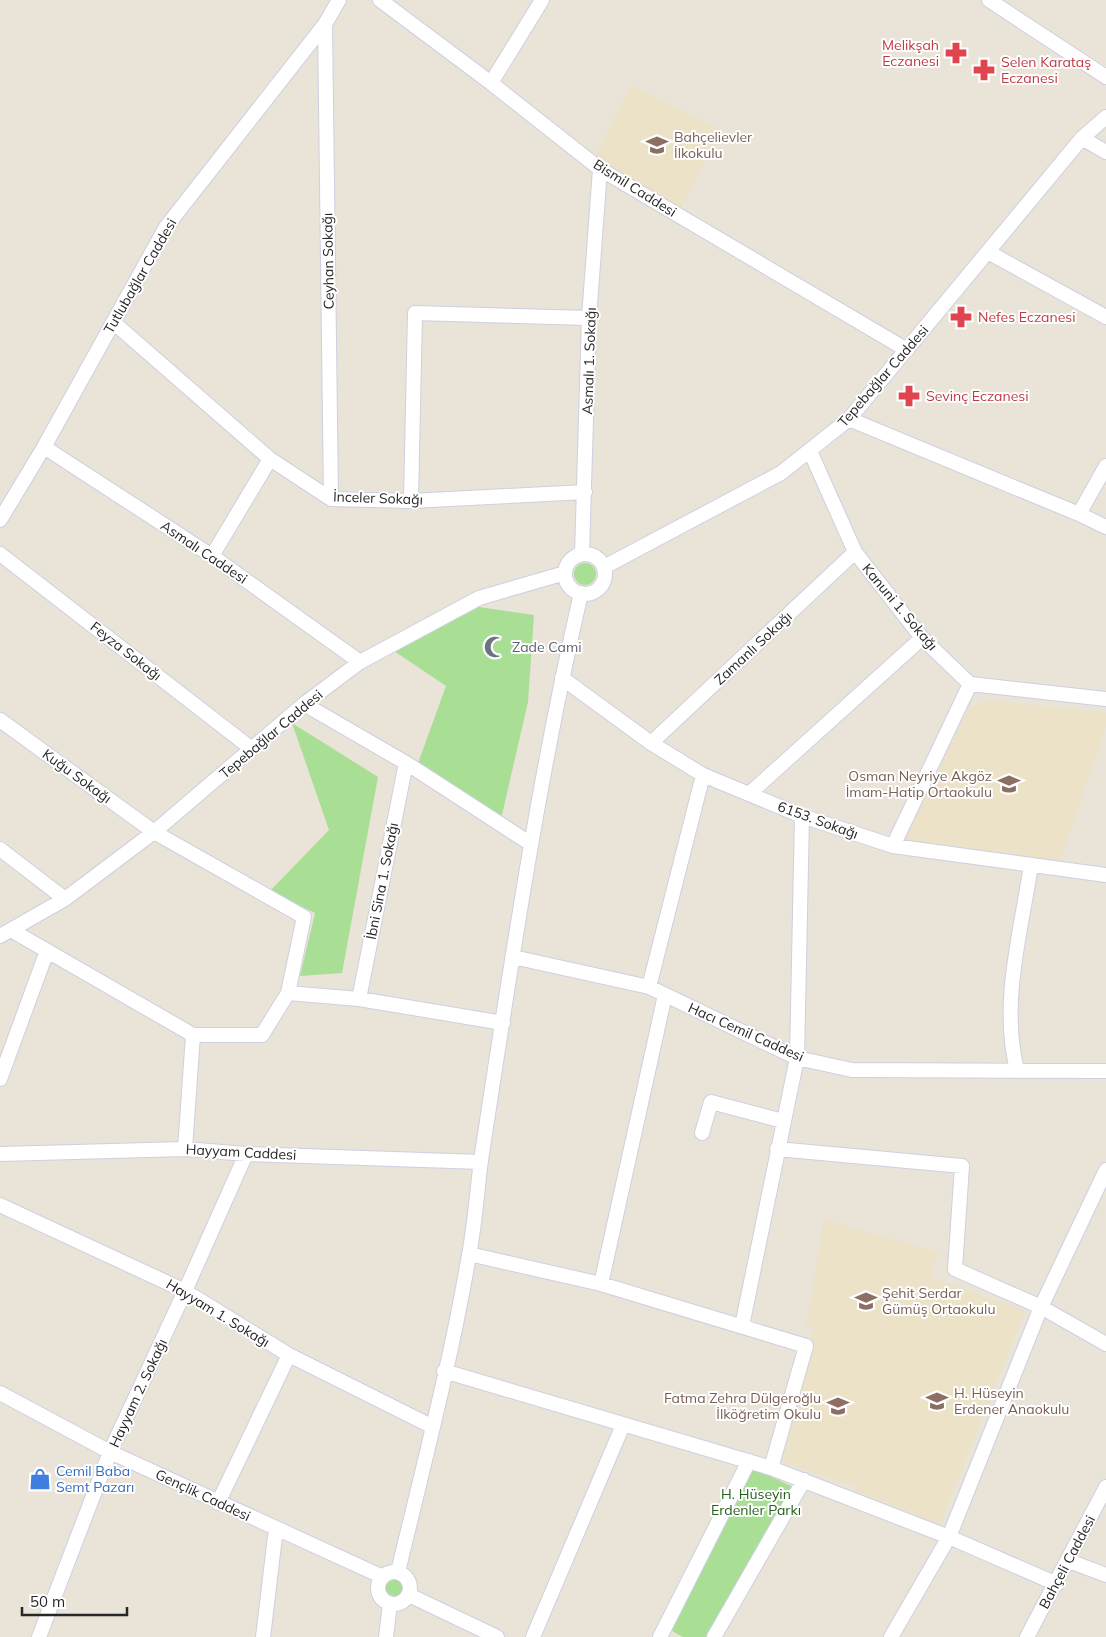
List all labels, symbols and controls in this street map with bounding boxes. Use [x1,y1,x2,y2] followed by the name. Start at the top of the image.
[882,36,939,70] place label: Melikşah Eczanesi
[943,40,969,66] pharmacy icon: Melikşah Eczanesi
[1001,53,1091,87] place label: Selen Karataş Eczanesi
[971,57,997,83] pharmacy icon: Selen Karataş Eczanesi
[674,128,753,162] place label: Bahçelievler İlkokulu
[644,132,670,158] school or university icon: Bahçelievler İlkokulu
[590,155,680,221] street label: Bismil Caddesi
[318,213,338,309] street label: Ceyhan Sokağı
[100,215,180,337] street label: Tutlubağlar Caddesi
[948,304,974,330] pharmacy icon: Nefes Eczanesi
[578,307,600,415] street label: Asmalı 1. Sokağı
[978,308,1076,326] place label: Nefes Eczanesi
[834,321,932,431] street label: Tepebağlar Caddesi
[896,383,922,409] pharmacy icon: Sevinç Eczanesi
[926,387,1029,405] place label: Sevinç Eczanesi
[333,487,423,509] street label: İnceler Sokağı
[157,516,251,588] street label: Asmalı Caddesi
[858,560,942,654] street label: Kanuni 1. Sokağı
[710,607,796,689] street label: Zamanlı Sokağı
[87,618,165,684] street label: Feyza Sokağı
[482,634,508,660] mosque icon: Zade Cami
[512,638,582,656] place label: Zade Cami
[216,686,326,782] street label: Tepebağlar Caddesi
[39,745,115,807] street label: Kuğu Sokağı
[846,767,992,801] place label: Osman Neyriye Akgöz İmam-Hatip Ortaokulu
[996,771,1022,797] school or university icon: Osman Neyriye Akgöz İmam-Hatip Ortaokulu
[775,797,861,843] street label: 6153. Sokağı
[362,821,402,941] street label: İbni Sina 1. Sokağı
[685,998,807,1066] street label: Hacı Cemil Caddesi
[185,1140,297,1164] street label: Hayyam Caddesi
[163,1275,273,1351] street label: Hayyam 1. Sokağı
[882,1284,996,1318] place label: Şehit Serdar Gümüş Ortaokulu
[853,1288,879,1314] school or university icon: Şehit Serdar Gümüş Ortaokulu
[105,1336,171,1450] street label: Hayyam 2. Sokağı
[954,1384,1069,1418] place label: H. Hüseyin Erdener Anaokulu
[924,1388,950,1414] school or university icon: H. Hüseyin Erdener Anaokulu
[664,1389,821,1423] place label: Fatma Zehra Dülgeroğlu İlköğretim Okulu
[825,1393,851,1419] school or university icon: Fatma Zehra Dülgeroğlu İlköğretim Okulu
[56,1462,134,1496] place label: Cemil Baba Semt Pazarı
[153,1465,253,1525] street label: Gençlik Caddesi
[27,1466,53,1492] shop icon: Cemil Baba Semt Pazarı
[711,1485,801,1519] park label: H. Hüseyin Erdenler Parkı
[1035,1512,1099,1612] street label: Bahçeli Caddesi
[22,1584,128,1616] scale bar
[30,1592,65,1611] text: 50 m

